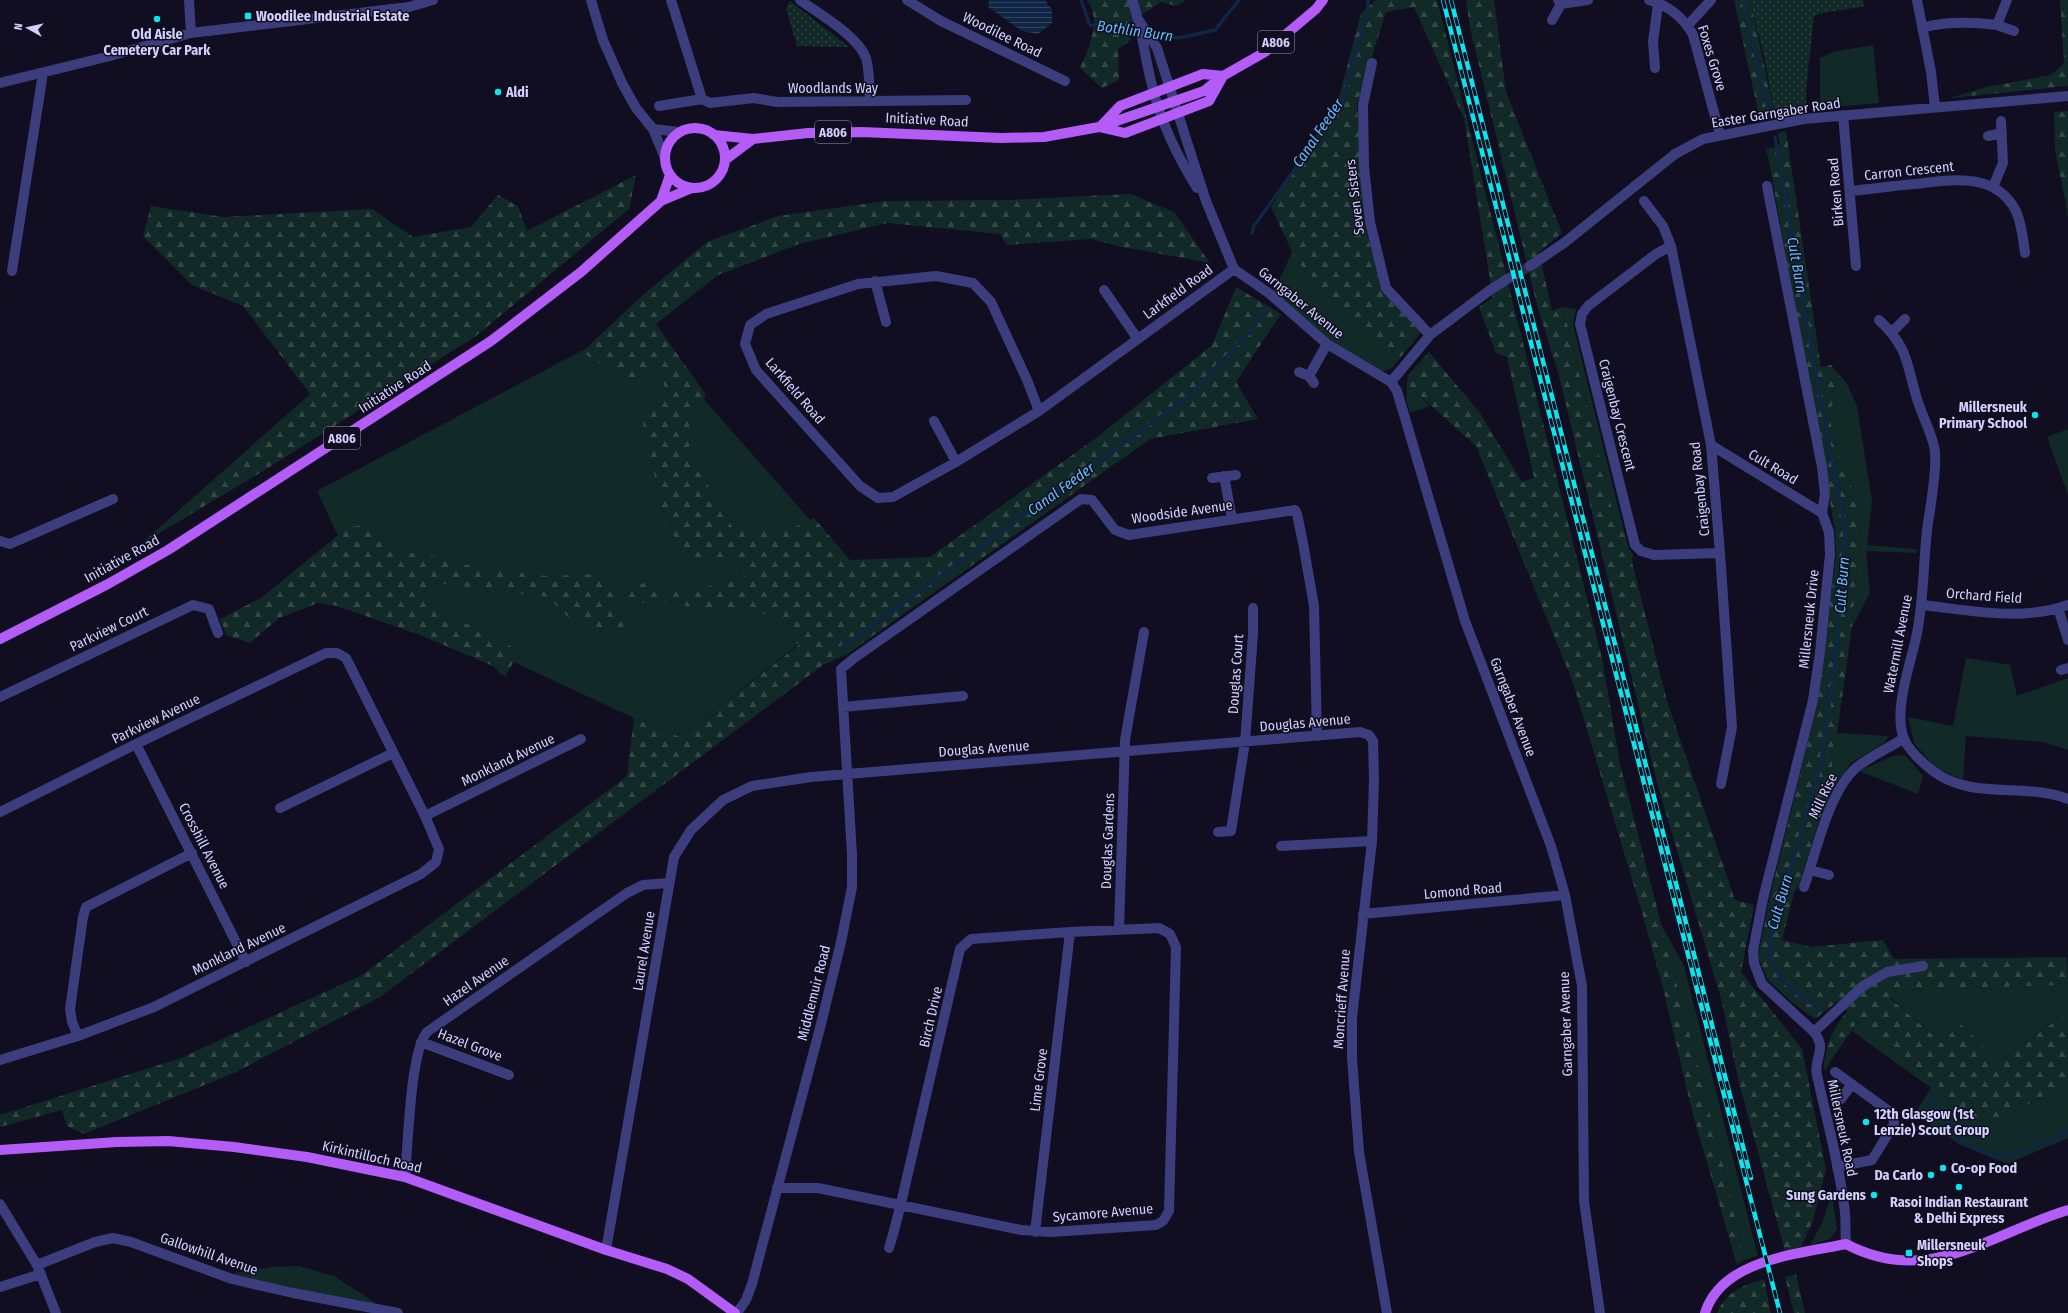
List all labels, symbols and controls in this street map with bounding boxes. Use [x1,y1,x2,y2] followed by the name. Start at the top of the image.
[8,8,48,48] north arrow
[256,8,409,25] place label: Woodilee Industrial Estate
[960,9,1044,61] street label: Woodilee Road
[243,11,253,21] marker: Woodilee Industrial Estate
[152,14,162,24] marker: Old Aisle Cemetery Car Park
[1096,17,1174,45] water label: Bothlin Burn
[12,23,25,31] text: N
[1694,23,1730,93] street label: Foxes Grove
[104,26,211,59] place label: Old Aisle Cemetery Car Park
[1258,31,1294,53] road number: A806
[788,80,879,97] street label: Woodlands Way
[505,84,529,101] place label: Aldi
[493,87,503,97] marker: Aldi
[1710,94,1842,132] street label: Easter Garngaber Road
[1289,95,1348,171] water label: Canal Feeder
[885,109,969,131] street label: Initiative Road
[815,121,851,143] road number: A806
[1825,157,1847,227] street label: Birken Road
[1342,158,1368,236] street label: Seven Sisters
[1863,158,1955,184] street label: Carron Crescent
[1783,236,1811,294] water label: Cult Burn
[1140,261,1216,323] street label: Larkfield Road
[1255,263,1347,343] street label: Garngaber Avenue
[762,354,828,428] street label: Larkfield Road
[356,357,434,417] street label: Initiative Road
[1595,357,1639,473] street label: Craigenbay Crescent
[1939,399,2028,432] place label: Millersneuk Primary School
[2030,410,2040,420] marker: Millersneuk Primary School
[324,427,360,449] road number: A806
[1687,441,1713,537] street label: Craigenbay Road
[1745,446,1801,488] street label: Cult Road
[1024,458,1099,519] water label: Canal Feeder
[1130,496,1234,528] street label: Woodside Avenue
[82,531,162,587] street label: Initiative Road
[1831,556,1853,614] water label: Cult Burn
[1795,569,1823,669] street label: Millersneuk Drive
[1945,585,2023,607] street label: Orchard Field
[1880,593,1916,695] street label: Watermill Avenue
[67,603,151,655] street label: Parkview Court
[1225,633,1247,715] street label: Douglas Court
[1486,655,1540,759] street label: Garngaber Avenue
[109,690,203,748] street label: Parkview Avenue
[1259,711,1351,735] street label: Douglas Avenue
[458,730,558,790] street label: Monkland Avenue
[938,737,1030,761] street label: Douglas Avenue
[1805,771,1841,821] street label: Mill Rise
[1098,793,1118,889] street label: Douglas Gardens
[175,800,233,892] street label: Crosshill Avenue
[1764,872,1796,932] water label: Cult Burn
[1423,879,1503,903] street label: Lomond Road
[629,910,659,992] street label: Laurel Avenue
[189,919,289,979] street label: Monkland Avenue
[794,943,834,1043] street label: Middlemuir Road
[1330,948,1354,1049] street label: Moncrieff Avenue
[440,952,512,1010] street label: Hazel Avenue
[1556,971,1576,1077] street label: Garngaber Avenue
[916,985,946,1049] street label: Birch Drive
[435,1025,505,1065] street label: Hazel Grove
[1027,1047,1051,1113] street label: Lime Grove
[1823,1078,1861,1178] street label: Millersneuk Road
[1874,1106,1990,1139] place label: 12th Glasgow (1st Lenzie) Scout Group
[1861,1117,1871,1127] marker: 12th Glasgow (1st Lenzie) Scout Group
[321,1137,423,1177] street label: Kirkintilloch Road
[1951,1160,2017,1177] place label: Co-op Food
[1938,1163,1948,1173] marker: Co-op Food
[1874,1167,1924,1184] place label: Da Carlo
[1926,1170,1936,1180] marker: Da Carlo
[1954,1182,1964,1192] marker: Rasoi Indian Restaurant & Delhi Express
[1786,1187,1866,1204] place label: Sung Gardens
[1869,1190,1879,1200] marker: Sung Gardens
[1890,1194,2029,1227] place label: Rasoi Indian Restaurant & Delhi Express
[1052,1200,1154,1226] street label: Sycamore Avenue
[158,1229,260,1279] street label: Gallowhill Avenue
[1917,1237,1986,1270] place label: Millersneuk Shops
[1904,1248,1914,1258] marker: Millersneuk Shops

